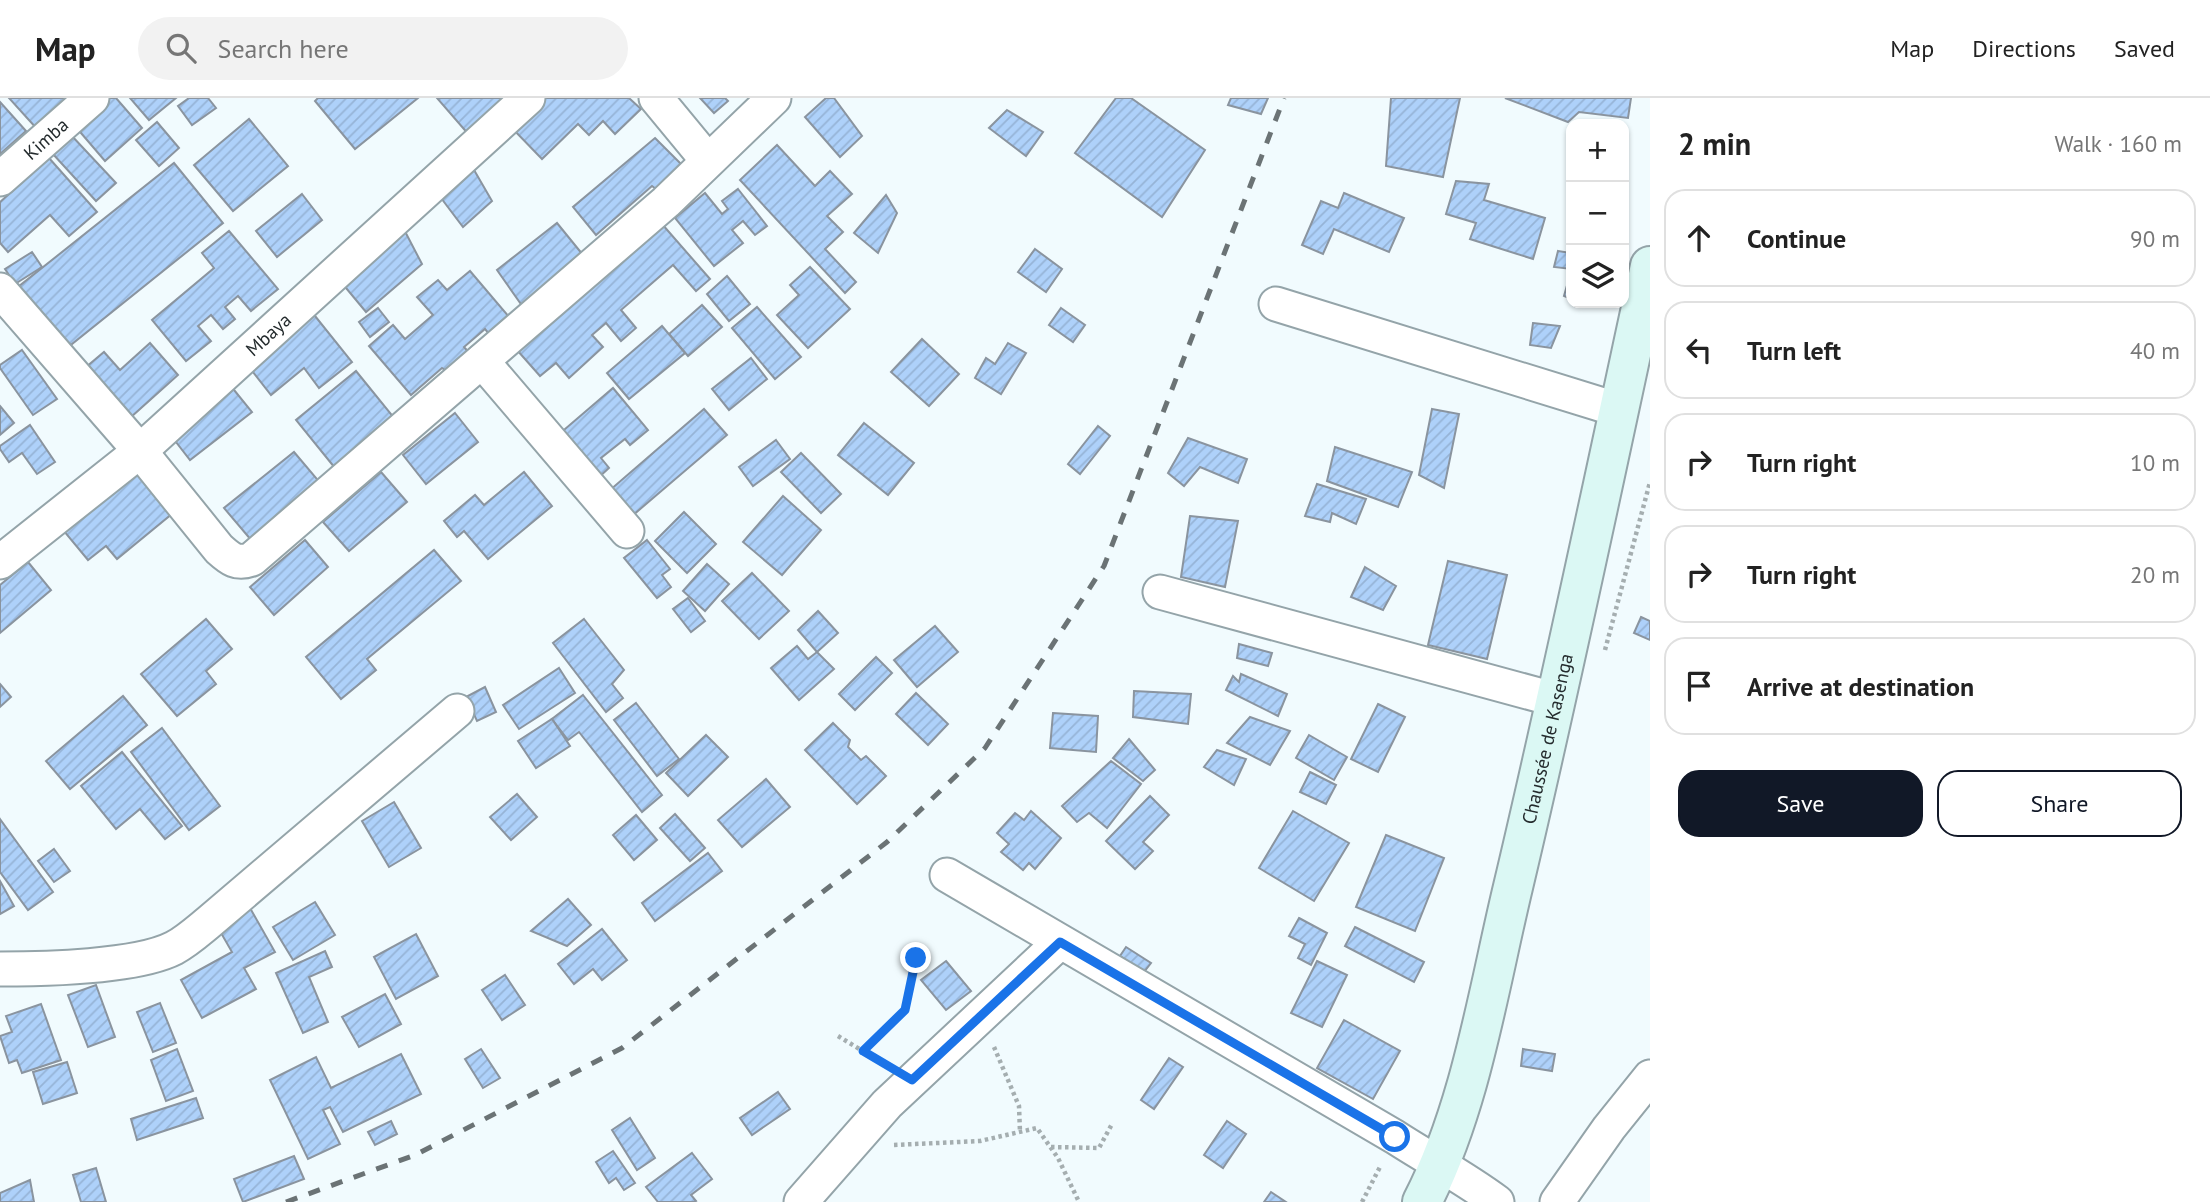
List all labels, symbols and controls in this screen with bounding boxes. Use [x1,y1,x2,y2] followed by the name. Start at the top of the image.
[138,17,628,80] search box
[35,27,96,70] text: Map
[162,29,200,67] icon: search
[218,32,349,65] text: Search here
[1890,33,1934,64] text: Map
[1972,33,2076,64] text: Directions
[2114,33,2175,64] text: Saved
[18,113,73,165] street label: Kimba
[1566,119,1629,308] map controls
[1566,119,1629,182] button: +
[1678,124,1751,163] text: 2 min
[2055,129,2182,158] text: Walk · 160 m
[1566,182,1629,245] button: −
[1680,219,1718,257] icon: ahead
[1747,222,1846,255] text: Continue
[2130,224,2180,253] text: 90 m
[1566,245,1629,308] button: layers
[241,308,296,361] street label: Mbaya
[1680,331,1718,369] icon: left
[1747,334,1841,367] text: Turn left
[2130,336,2180,365] text: 40 m
[1680,443,1718,481] icon: right
[1747,446,1856,479] text: Turn right
[2130,448,2180,477] text: 10 m
[1680,555,1718,593] icon: right
[1747,558,1856,591] text: Turn right
[2130,560,2180,589] text: 20 m
[1516,651,1578,826] street label: Chaussée de Kasenga
[1680,667,1718,705] icon: arrive
[1747,670,1974,703] text: Arrive at destination
[1678,770,1923,837] button: Save
[1937,770,2182,837] button: Share
[900,942,931,973] route end
[1379,1121,1410,1152] route start

